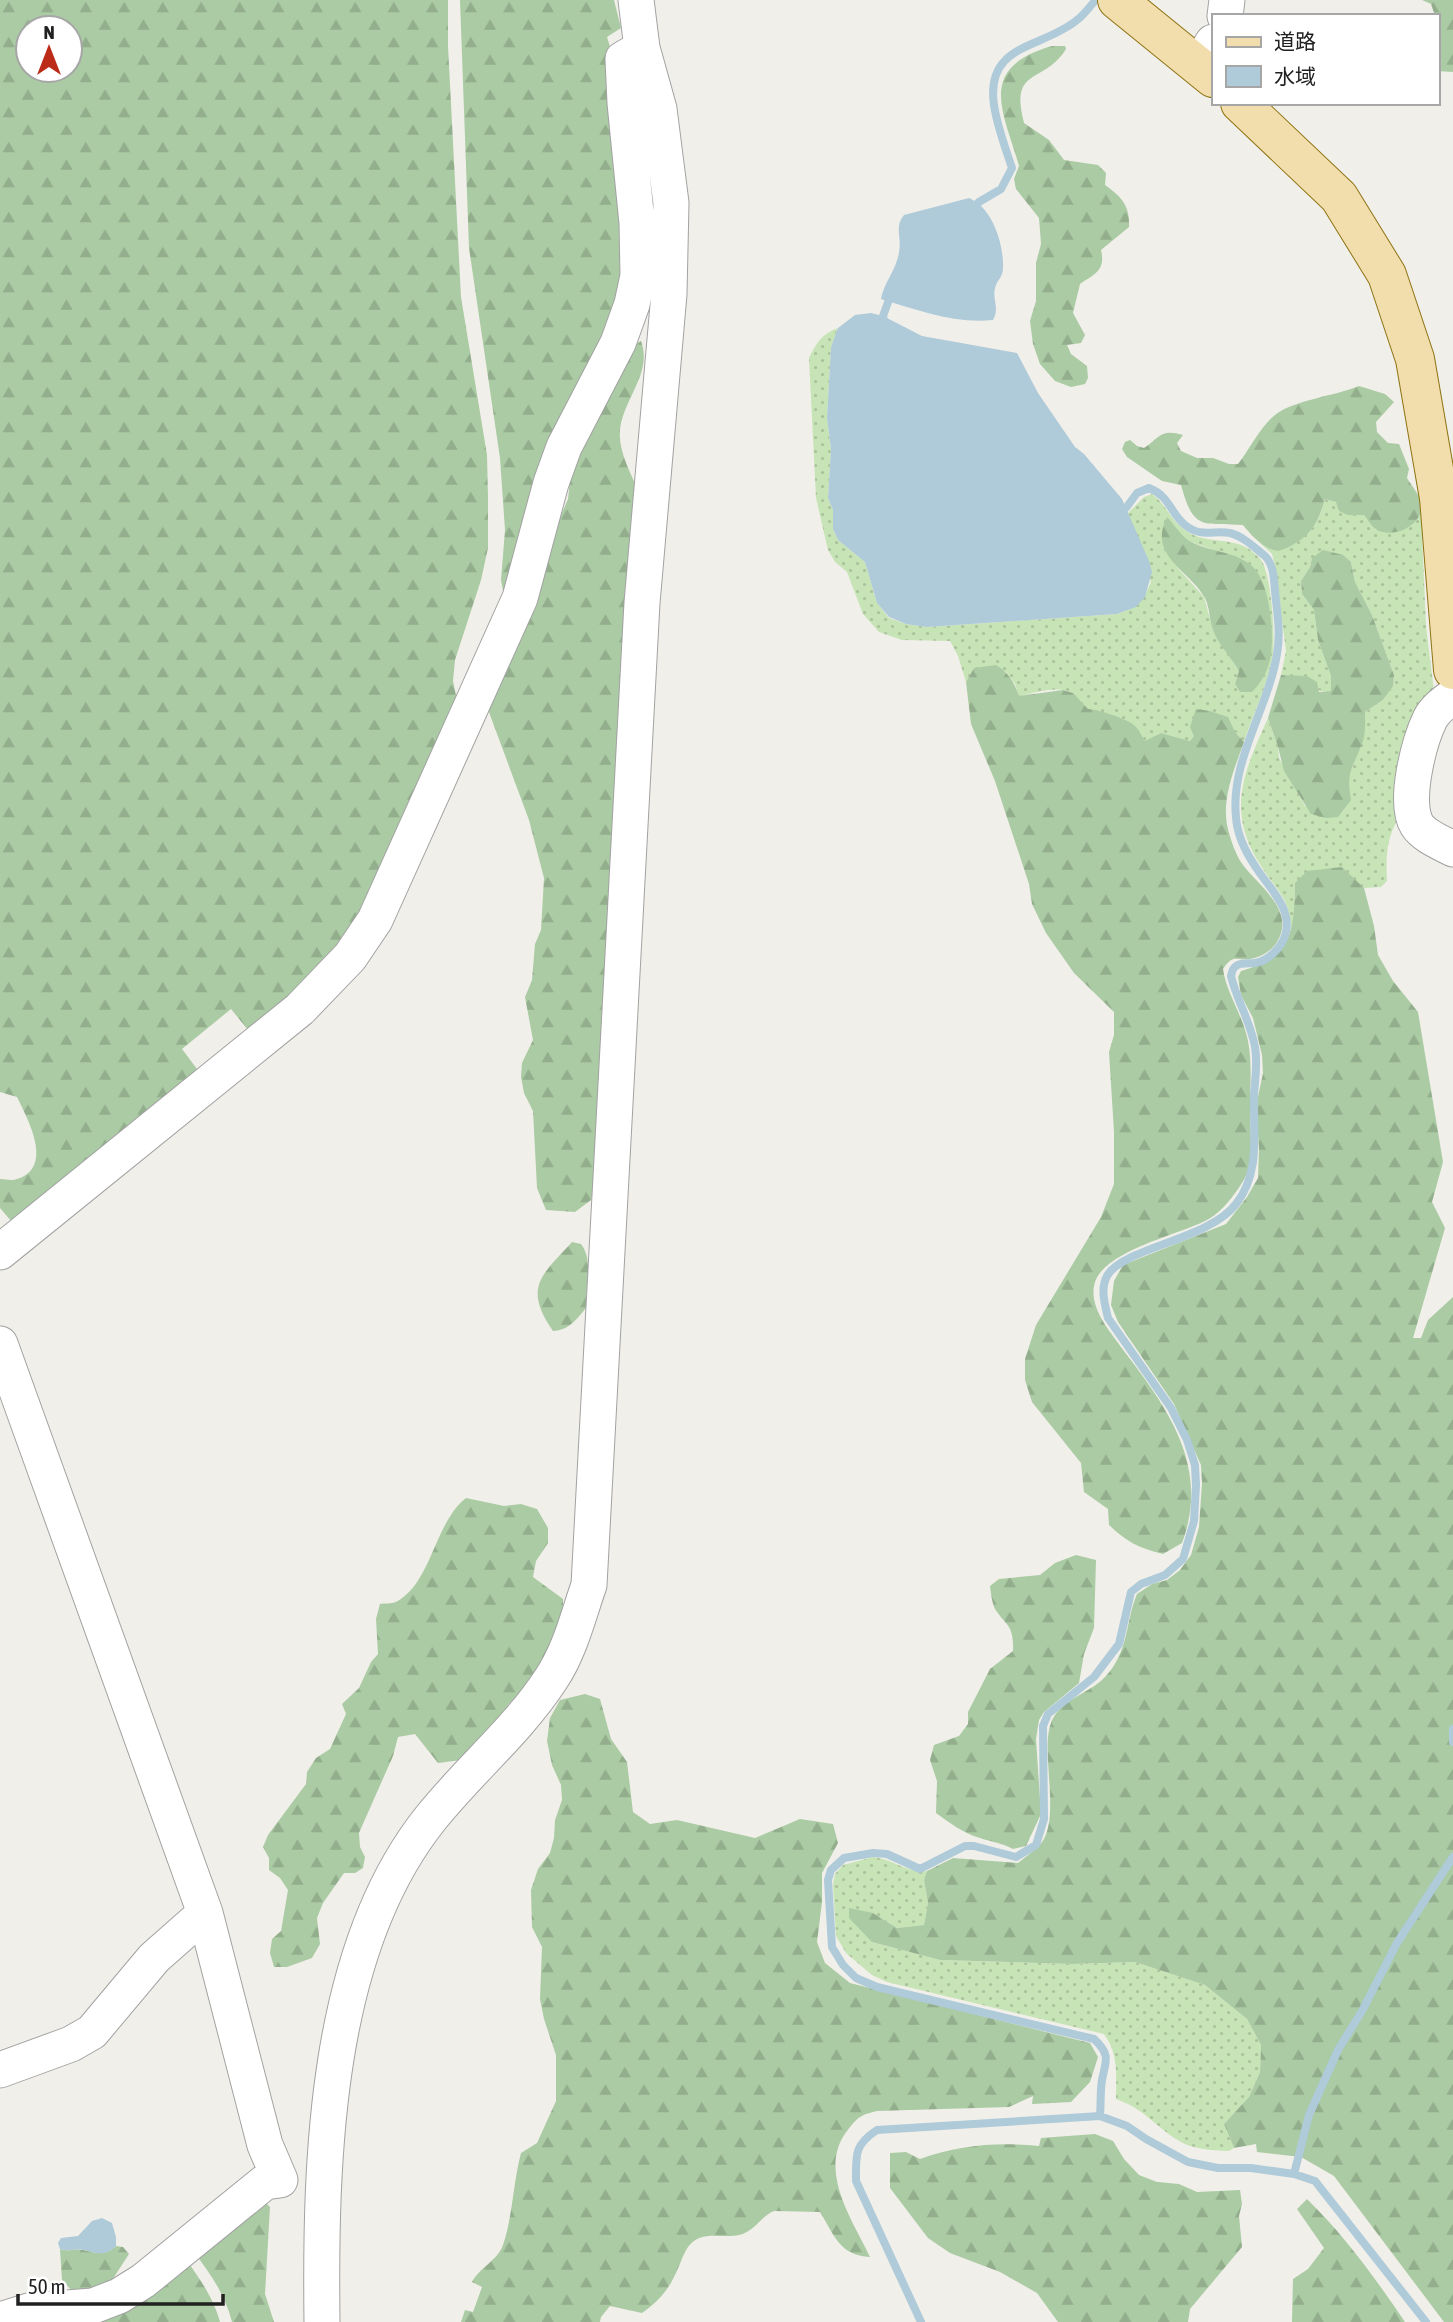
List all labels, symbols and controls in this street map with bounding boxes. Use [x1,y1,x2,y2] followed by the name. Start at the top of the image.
[14,14,84,84] north arrow
[1212,14,1439,105] legend
[43,21,55,43] text: N
[1274,29,1316,53] text: 道路
[1274,64,1316,88] text: 水域
[18,2262,222,2306] scale bar
[28,2274,66,2298] text: 50 m

